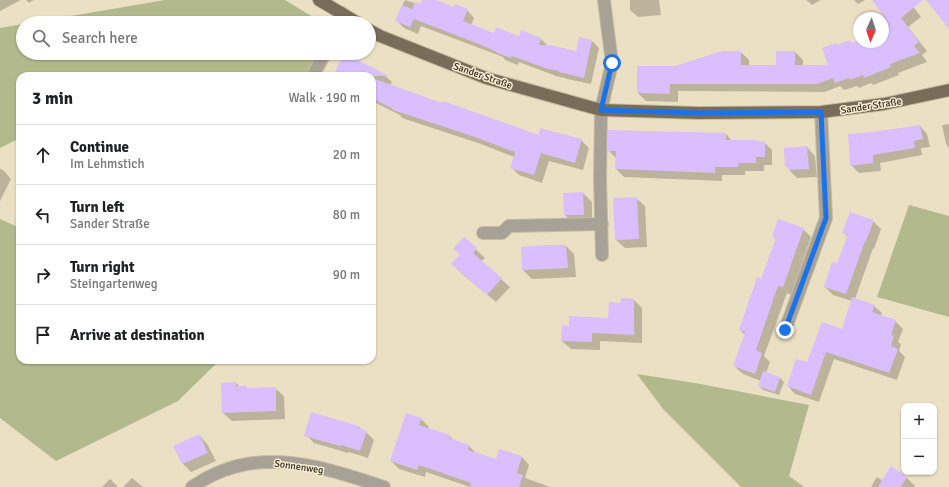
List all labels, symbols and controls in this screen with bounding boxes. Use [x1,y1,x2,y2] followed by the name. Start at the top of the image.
[853,12,889,48] north arrow
[16,16,376,60] search box
[30,27,52,49] icon: search
[62,29,138,47] text: Search here
[603,54,621,72] route start
[452,60,514,92] street label: Sander Straße
[32,88,73,109] text: 3 min
[289,90,360,106] text: Walk · 190 m
[840,95,902,117] street label: Sander Straße
[70,138,129,156] text: Continue
[32,144,54,166] icon: ahead
[333,147,360,163] text: 20 m
[70,156,145,172] text: Im Lehmstich
[70,198,124,216] text: Turn left
[32,204,54,226] icon: left
[333,207,360,223] text: 80 m
[70,216,150,232] text: Sander Straße
[70,258,135,276] text: Turn right
[32,264,54,286] icon: right
[333,267,360,283] text: 90 m
[70,276,158,292] text: Steingartenweg
[776,321,794,339] route end
[32,324,54,346] icon: arrive
[70,326,205,344] text: Arrive at destination
[901,403,937,475] map controls
[901,403,937,439] button: +
[901,439,937,475] button: −
[274,458,324,476] street label: Sonnenweg

